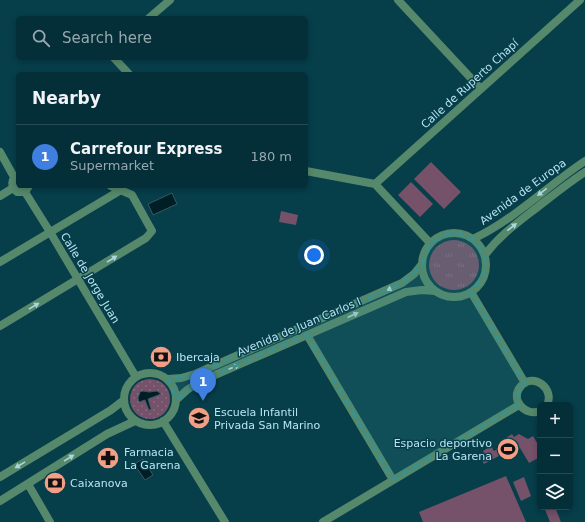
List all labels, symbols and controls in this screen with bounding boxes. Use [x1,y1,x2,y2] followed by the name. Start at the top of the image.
[16,16,308,60] search box
[30,27,52,49] icon: search
[62,29,152,47] text: Search here
[419,36,522,131] street label: Calle de Ruperto Chapí
[32,88,101,108] text: Nearby
[70,140,222,158] text: Carrefour Express
[40,149,50,164] text: 1
[250,149,292,164] text: 180 m
[477,156,569,228] street label: Avenida de Europa
[70,158,154,173] text: Supermarket
[537,188,547,196] one-way arrow
[506,223,517,231] one-way arrow
[58,230,122,326] street label: Calle de Jorge Juan
[304,245,324,265] your location
[106,255,117,263] one-way arrow
[386,285,398,291] one-way arrow
[235,295,363,359] street label: Avenida de Juan Carlos I
[28,303,40,310] one-way arrow
[348,312,360,318] one-way arrow
[148,344,174,370] bank icon: Ibercaja
[176,351,220,364] place label: Ibercaja
[229,364,240,370] one-way arrow
[190,368,216,401] pin: 1
[537,402,573,510] map controls
[537,402,573,438] button: +
[186,405,212,431] school or university icon: Escuela Infantil Privada San Marino
[214,406,320,432] place label: Escuela Infantil Privada San Marino
[495,436,521,462] sports icon: Espacio deportivo La Garena
[394,437,492,463] place label: Espacio deportivo La Garena
[537,438,573,474] button: −
[95,445,121,471] pharmacy icon: Farmacia La Garena
[124,446,180,472] place label: Farmacia La Garena
[64,454,74,462] one-way arrow
[14,462,26,469] one-way arrow
[42,470,68,496] bank icon: Caixanova
[537,474,573,510] button: layers
[70,477,128,490] place label: Caixanova

